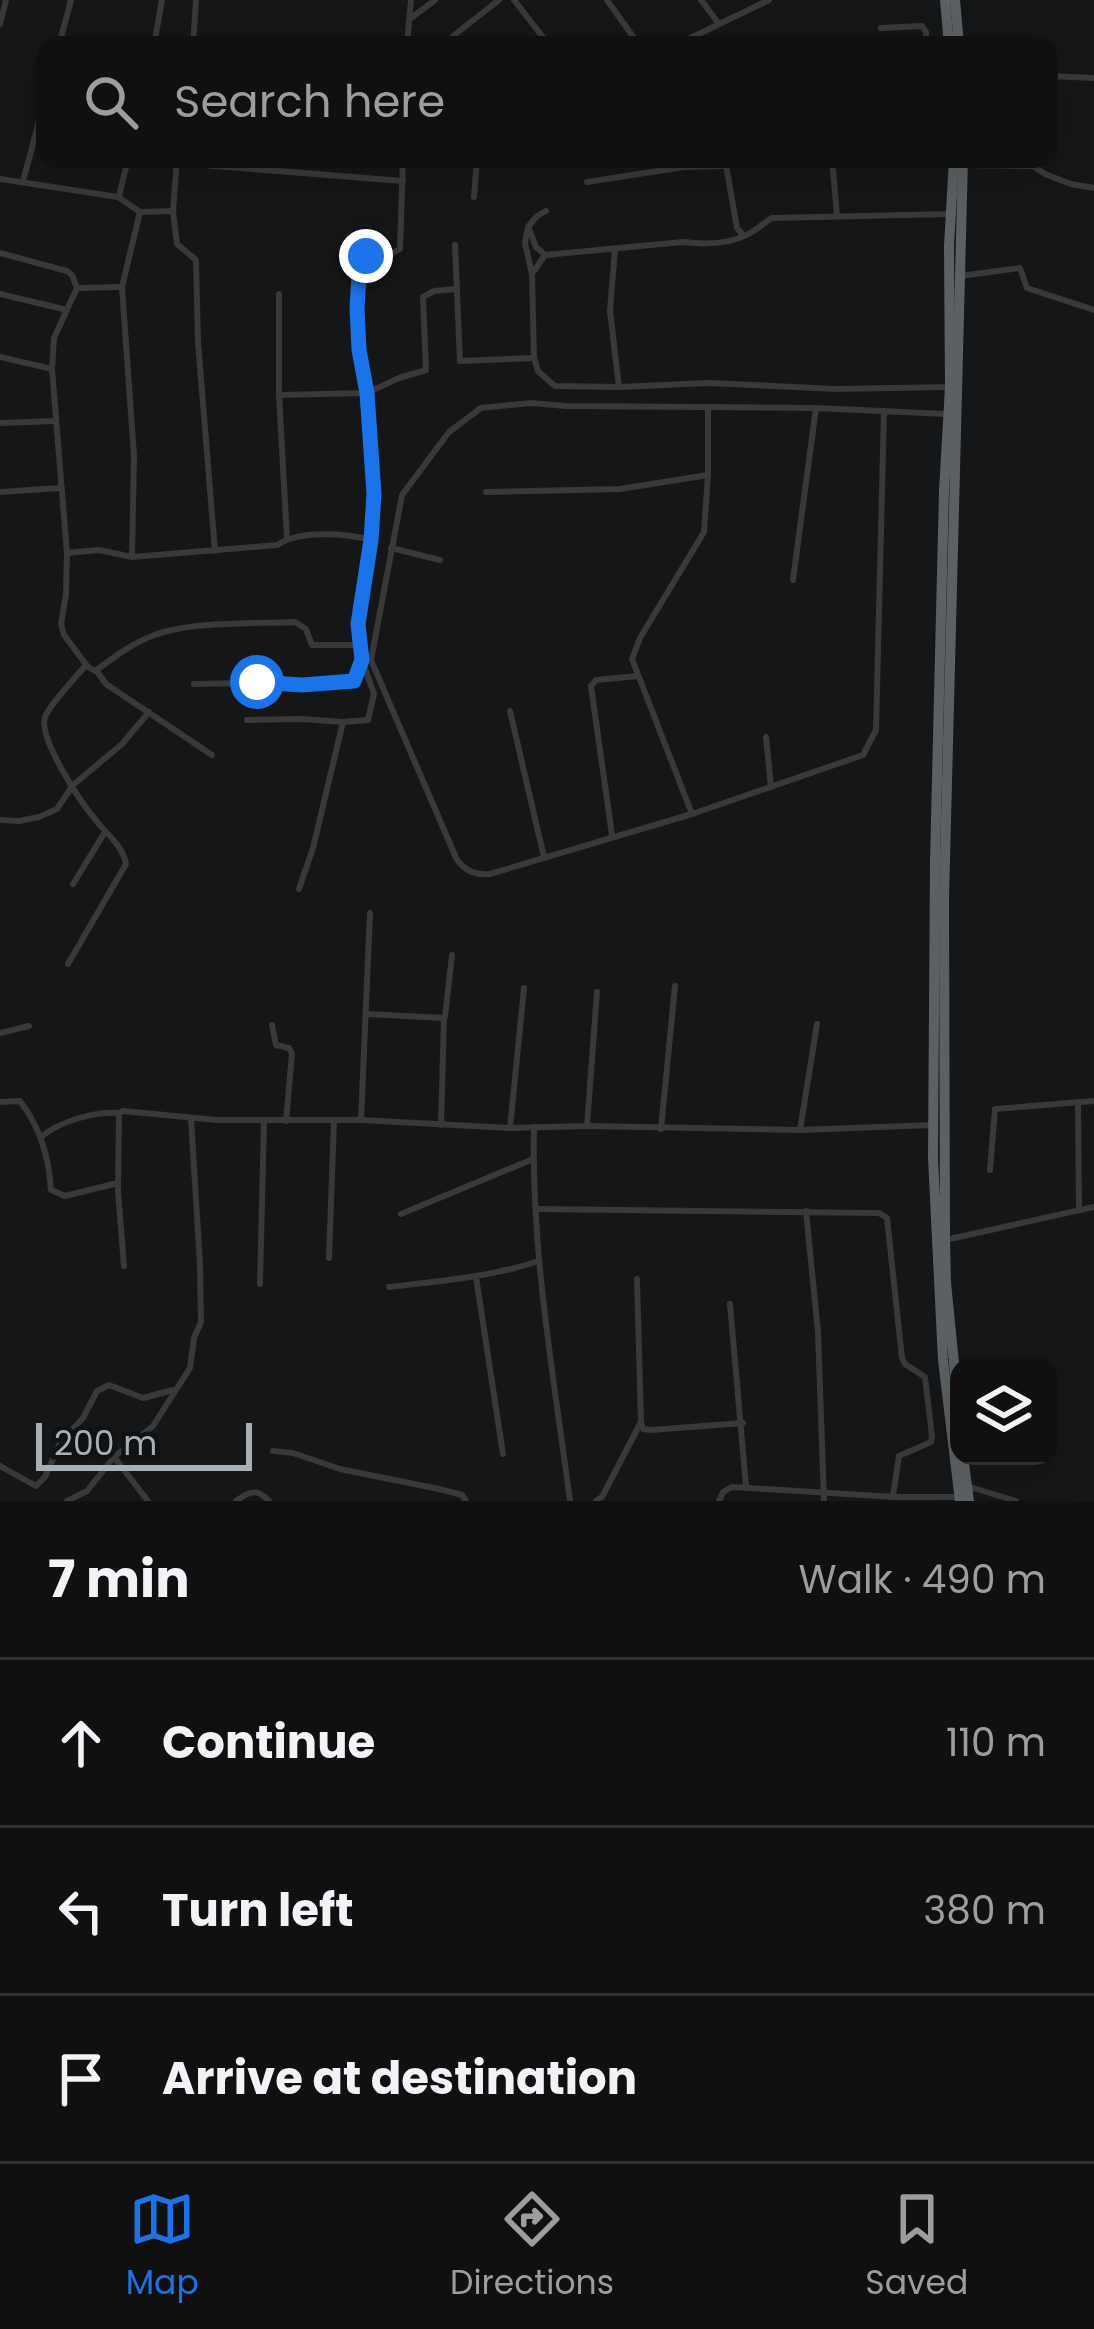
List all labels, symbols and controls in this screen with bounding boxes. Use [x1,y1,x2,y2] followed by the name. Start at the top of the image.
[36,36,1058,168] search box
[78,69,144,135] icon: search
[174,70,445,133] text: Search here
[339,229,393,283] route end
[230,655,284,709] route start
[950,1357,1058,1465] map controls
[950,1357,1058,1465] button: layers
[36,1417,252,1470] scale bar
[54,1420,157,1467] text: 200 m
[48,1543,190,1615] text: 7 min
[799,1552,1046,1607] text: Walk · 490 m
[48,1710,114,1776] icon: ahead
[162,1711,375,1774] text: Continue
[946,1715,1046,1770] text: 110 m
[48,1878,114,1944] icon: left
[162,1879,354,1942] text: Turn left
[923,1883,1046,1938] text: 380 m
[48,2046,114,2112] icon: arrive
[162,2047,637,2110] text: Arrive at destination
[126,2186,199,2308] tab: Map
[450,2186,614,2308] tab: Directions
[865,2186,968,2308] tab: Saved

